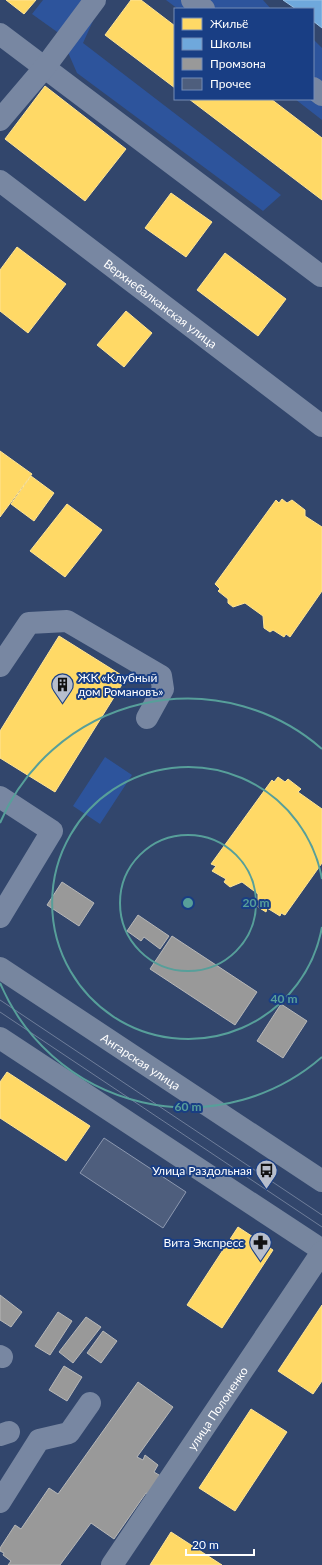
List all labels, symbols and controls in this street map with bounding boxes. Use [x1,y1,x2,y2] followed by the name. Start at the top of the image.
[174,8,314,100] legend
[210,16,248,31] text: Жильё
[210,36,251,51] text: Школы
[210,56,266,71] text: Промзона
[210,76,251,91] text: Прочее
[101,255,220,351] street label: Верхнебалканская улица
[78,670,163,699] place label: ЖК «Клубный дом Романовъ»
[50,671,76,704] building icon: ЖК «Клубный дом Романовъ»
[243,895,269,910] text: 20 m
[181,896,195,910] centre of rings
[271,991,297,1006] text: 40 m
[98,1030,184,1093] street label: Ангарская улица
[175,1099,201,1114] text: 60 m
[254,1157,280,1190] bus stop icon: Улица Раздольная
[152,1163,252,1178] place label: Улица Раздольная
[247,1229,273,1262] pharmacy icon: Вита Экспресс
[164,1235,244,1250] place label: Вита Экспресс
[184,1363,251,1453] street label: улица Полоненко
[186,1531,254,1557] scale bar
[192,1537,219,1552] text: 20 m

